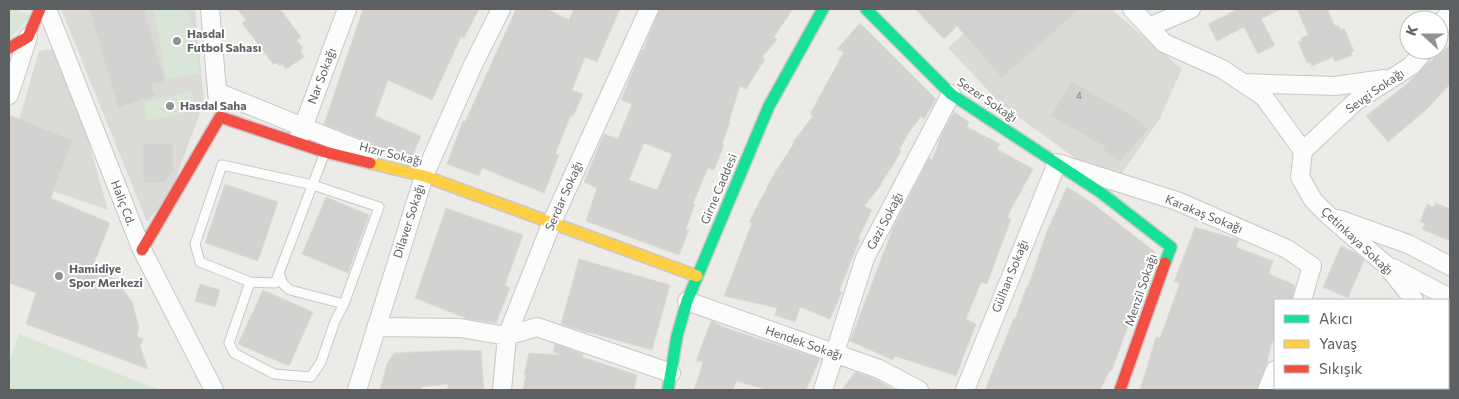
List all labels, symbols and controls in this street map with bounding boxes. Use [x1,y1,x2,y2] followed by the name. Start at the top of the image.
[1399,10,1449,60] north arrow
[1402,22,1421,38] text: K
[187,26,261,54] place label: Hasdal Futbol Sahası
[171,35,183,47] marker: Hasdal Futbol Sahası
[304,46,338,106] street label: Nar Sokağı
[1343,65,1406,115] street label: Sevgi Sokağı
[955,74,1020,124] street label: Sezer Sokağı
[1076,89,1082,101] house number: 4
[180,98,247,112] place label: Hasdal Saha
[164,100,176,112] marker: Hasdal Saha
[358,138,424,168] street label: Hızır Sokağı
[697,151,739,226] street label: Girne Caddesi
[541,159,585,233] street label: Serdar Sokağı
[109,178,139,228] street label: Haliç Cd.
[389,182,427,259] street label: Dilaver Sokağı
[863,189,905,252] street label: Gazi Sokağı
[1164,191,1245,235] street label: Karakaş Sokağı
[1319,203,1397,277] street label: Çetinkaya Sokağı
[988,237,1030,314] street label: Gülhan Sokağı
[1121,252,1159,328] street label: Menzil Sokağı
[69,261,143,289] place label: Hamidiye Spor Merkezi
[53,270,65,282] marker: Hamidiye Spor Merkezi
[1274,299,1449,389] legend
[1319,309,1353,327] text: Akıcı
[764,322,845,362] street label: Hendek Sokağı
[1319,334,1357,352] text: Yavaş
[1319,359,1362,377] text: Sıkışık

